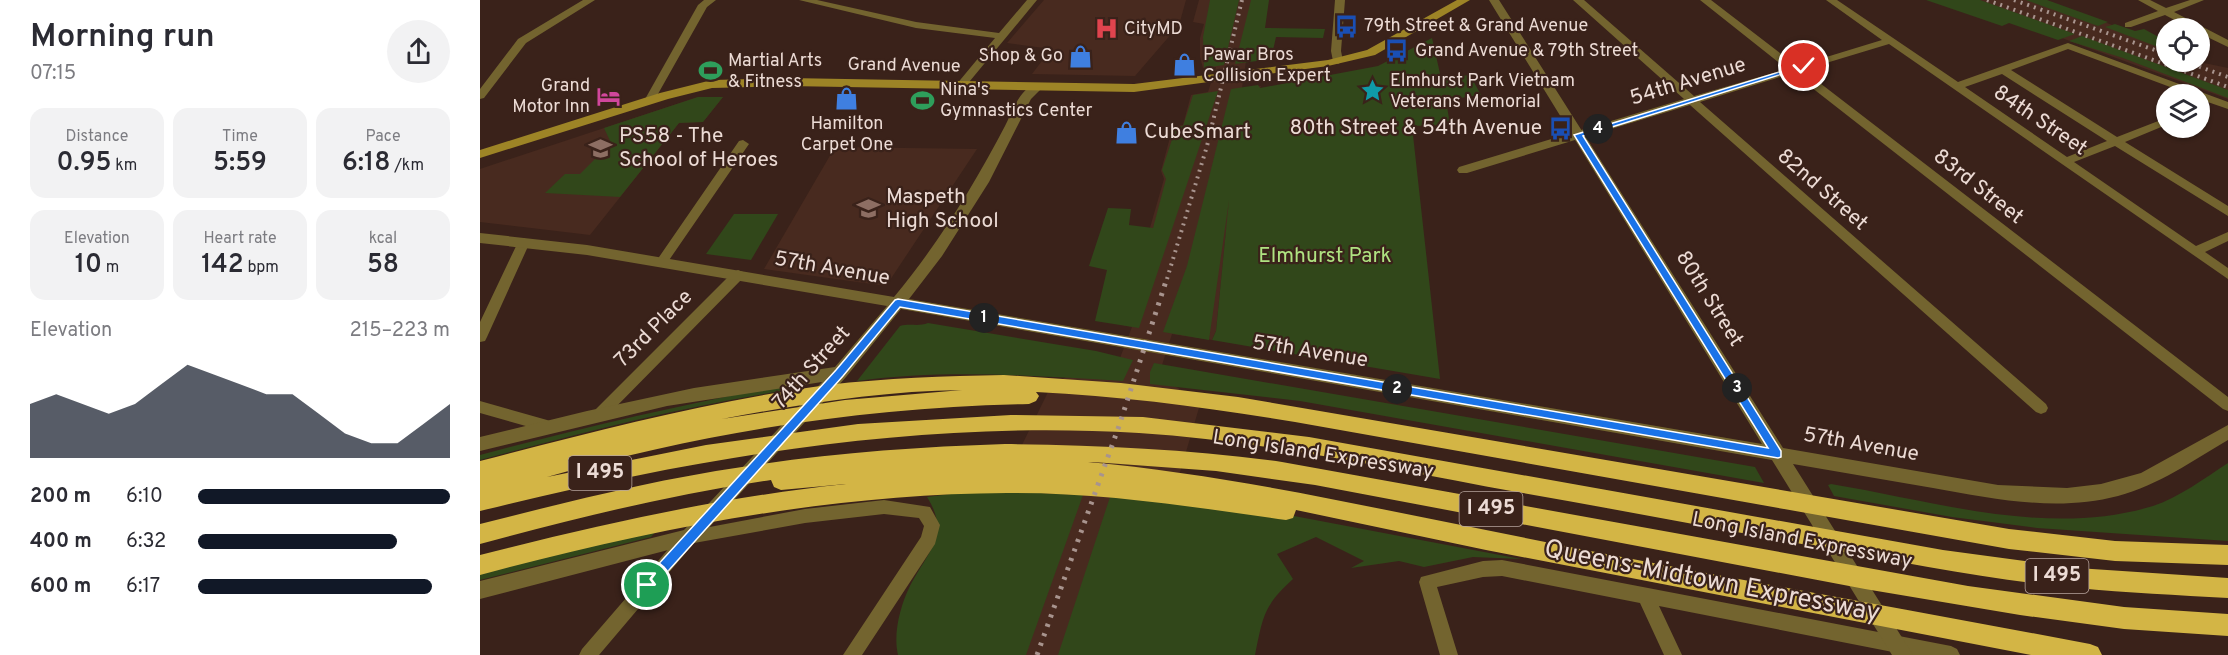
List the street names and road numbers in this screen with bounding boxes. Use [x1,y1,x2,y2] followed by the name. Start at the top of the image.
[1627,52,1749,112] street label: 54th Avenue
[847,54,961,78] street label: Grand Avenue
[1988,80,2092,162] street label: 84th Street
[1771,143,1873,237] street label: 82nd Street
[1927,143,2029,231] street label: 83rd Street
[772,246,892,292] street label: 57th Avenue
[1669,246,1749,352] street label: 80th Street
[609,284,699,374] street label: 73rd Place
[767,320,857,416] street label: 74th Street
[1250,330,1370,374] street label: 57th Avenue
[1801,422,1921,468] street label: 57th Avenue
[1210,424,1436,486] street label: Long Island Expressway
[568,456,632,490] road number: I 495
[1460,492,1522,526] road number: I 495
[1690,506,1914,576] street label: Long Island Expressway
[1541,533,1883,631] street label: Queens-Midtown Expressway
[2026,559,2088,593] road number: I 495

